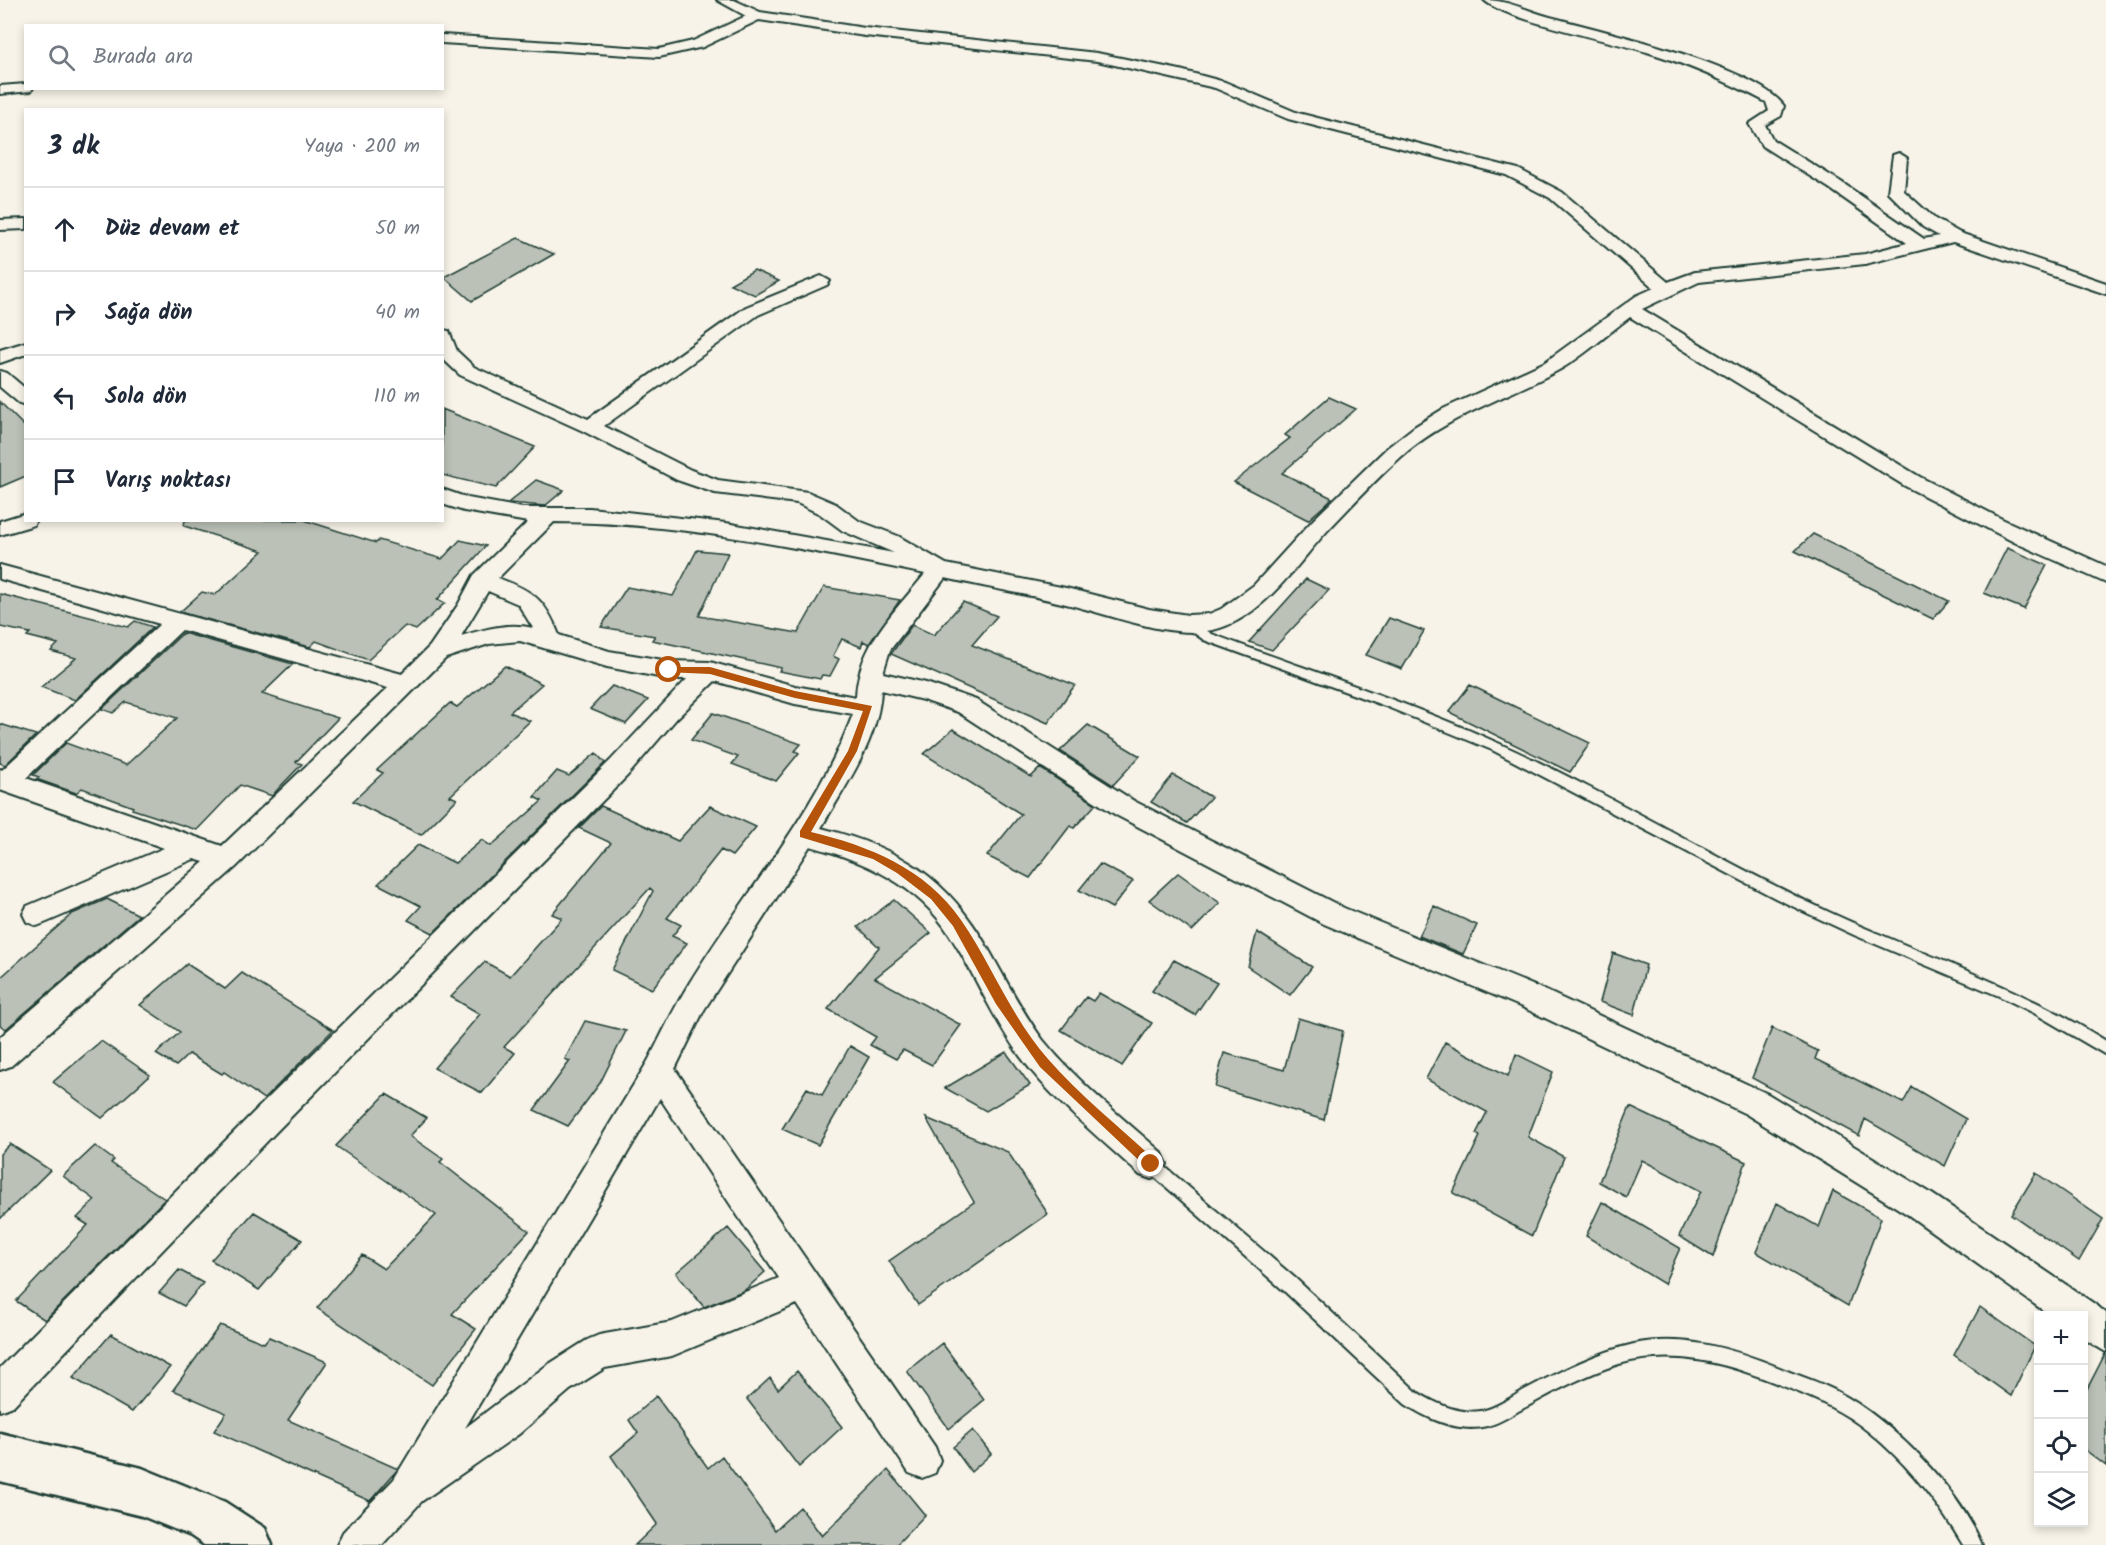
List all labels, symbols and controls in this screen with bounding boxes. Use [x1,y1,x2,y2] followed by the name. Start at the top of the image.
[24,24,444,90] search box
[93,40,193,75] text: Burada ara
[45,41,78,74] icon: search
[48,126,99,168] text: 3 dk
[304,131,420,163] text: Yaya · 200 m
[105,212,239,247] text: Düz devam et
[48,213,81,246] icon: ahead
[375,213,420,245] text: 50 m
[105,296,192,331] text: Sağa dön
[48,297,81,330] icon: right
[375,297,420,329] text: 40 m
[105,380,187,415] text: Sola dön
[48,381,81,414] icon: left
[374,381,420,413] text: 110 m
[105,464,231,499] text: Varış noktası
[48,465,81,498] icon: arrive
[655,656,681,682] route start
[1137,1150,1163,1176] route end
[2034,1311,2088,1527] map controls
[2034,1311,2088,1365] button: +
[2034,1365,2088,1419] button: −
[2034,1419,2088,1473] button: locate
[2034,1473,2088,1527] button: layers

